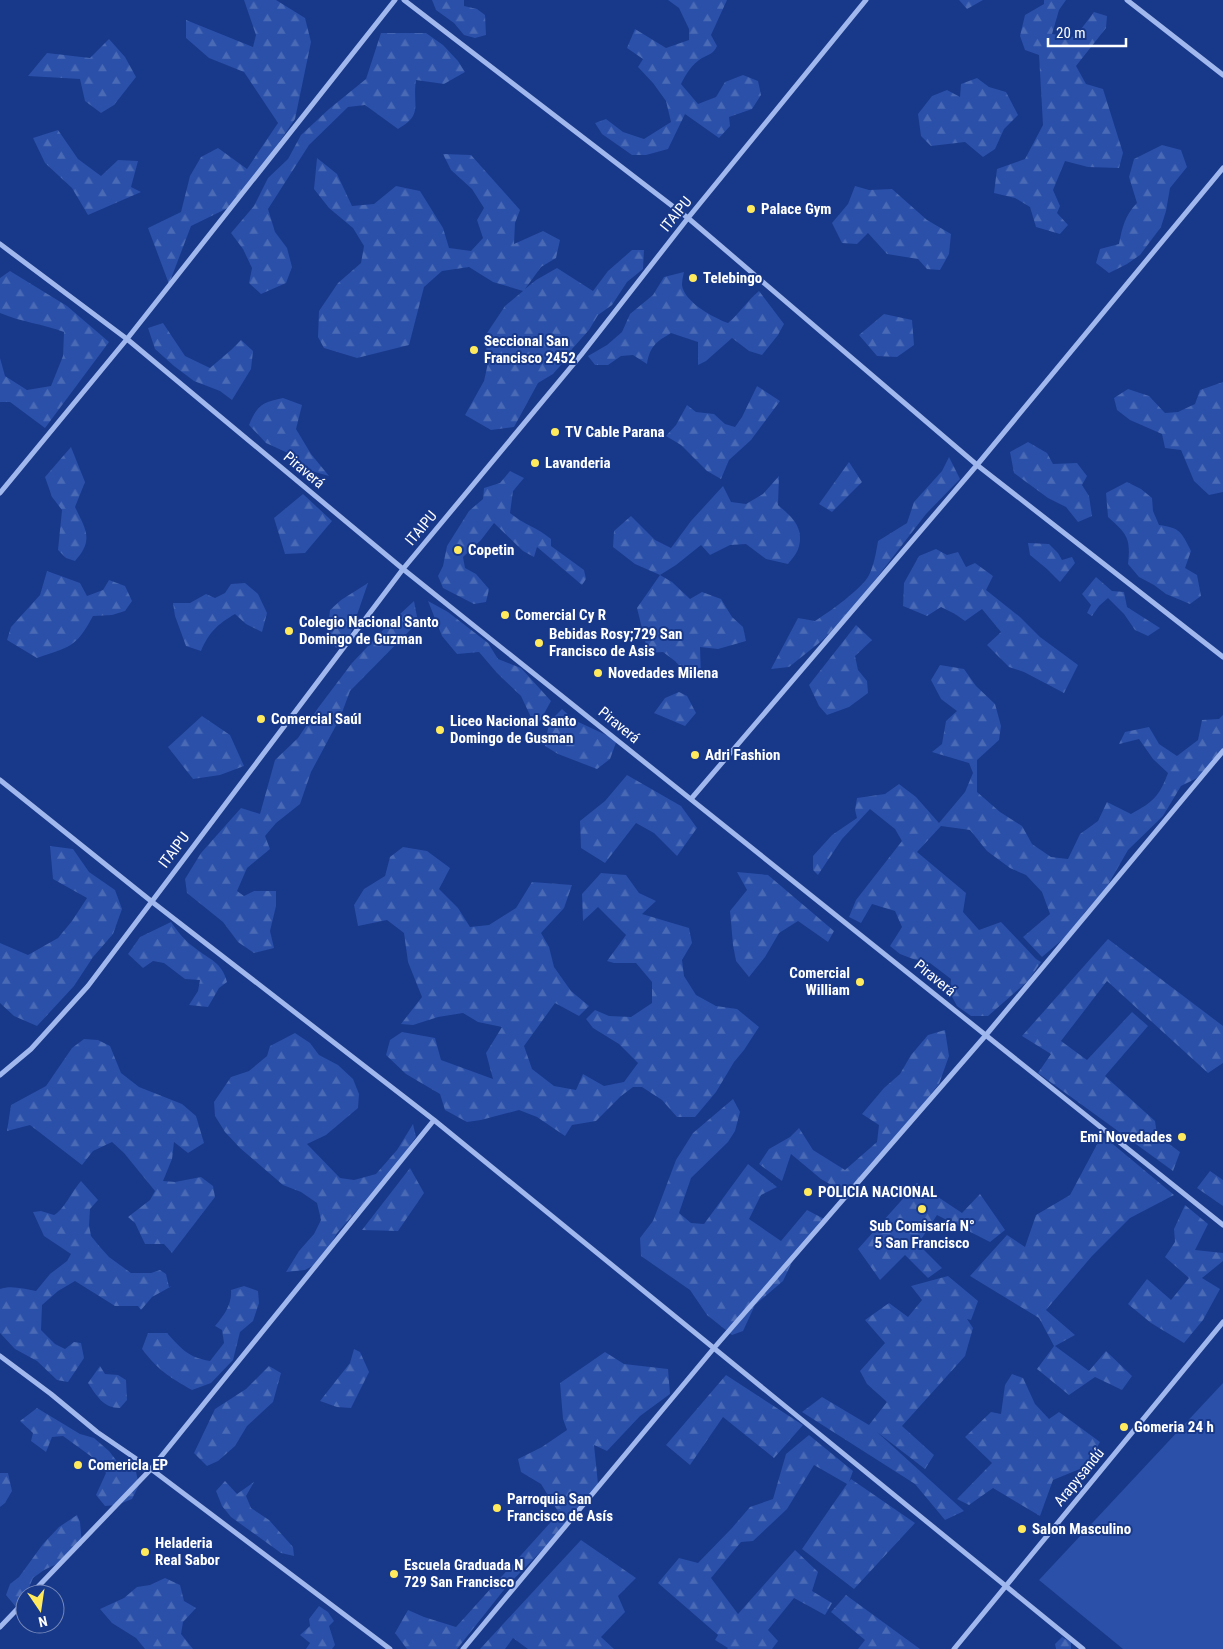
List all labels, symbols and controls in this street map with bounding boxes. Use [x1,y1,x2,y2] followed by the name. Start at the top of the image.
[1048,15,1126,47] scale bar
[1056,24,1086,42] text: 20 m
[656,193,696,235] street label: ITAIPU
[761,200,831,218] place label: Palace Gym
[745,203,757,215] marker: Palace Gym
[703,269,762,287] place label: Telebingo
[687,272,699,284] marker: Telebingo
[484,332,576,367] place label: Seccional San Francisco 2452
[468,344,480,356] marker: Seccional San Francisco 2452
[565,423,665,441] place label: TV Cable Parana
[549,426,561,438] marker: TV Cable Parana
[280,448,328,492] street label: Piraverá
[545,454,611,472] place label: Lavanderia
[529,457,541,469] marker: Lavanderia
[401,507,441,549] street label: ITAIPU
[468,541,514,559] place label: Copetin
[452,544,464,556] marker: Copetin
[515,606,606,624] place label: Comercial Cy R
[499,609,511,621] marker: Comercial Cy R
[299,613,439,648] place label: Colegio Nacional Santo Domingo de Guzman
[283,625,295,637] marker: Colegio Nacional Santo Domingo de Guzman
[549,625,682,660] place label: Bebidas Rosy;729 San Francisco de Asis
[533,637,545,649] marker: Bebidas Rosy;729 San Francisco de Asis
[608,664,718,682] place label: Novedades Milena
[592,667,604,679] marker: Novedades Milena
[595,703,643,747] street label: Piraverá
[271,710,361,728] place label: Comercial Saúl
[450,712,576,747] place label: Liceo Nacional Santo Domingo de Gusman
[255,713,267,725] marker: Comercial Saúl
[434,724,446,736] marker: Liceo Nacional Santo Domingo de Gusman
[705,746,780,764] place label: Adri Fashion
[689,749,701,761] marker: Adri Fashion
[155,829,193,871] street label: ITAIPU
[911,956,959,1000] street label: Piraverá
[789,964,850,999] place label: Comercial William
[854,976,866,988] marker: Comercial William
[1080,1128,1172,1146] place label: Emi Novedades
[1176,1131,1188,1143] marker: Emi Novedades
[818,1183,937,1201] place label: POLICIA NACIONAL
[802,1186,814,1198] marker: POLICIA NACIONAL
[916,1203,928,1215] marker: Sub Comisaría N° 5 San Francisco
[869,1217,975,1252] place label: Sub Comisaría N° 5 San Francisco
[1134,1418,1214,1436] place label: Gomeria 24 h
[1118,1421,1130,1433] marker: Gomeria 24 h
[1050,1444,1108,1510] street label: Arapysandú
[88,1456,168,1474] place label: Comericla EP
[72,1459,84,1471] marker: Comericla EP
[507,1490,613,1525] place label: Parroquia San Francisco de Asís
[491,1502,503,1514] marker: Parroquia San Francisco de Asís
[1032,1520,1131,1538] place label: Salon Masculino
[1016,1523,1028,1535] marker: Salon Masculino
[155,1534,220,1569] place label: Heladeria Real Sabor
[139,1546,151,1558] marker: Heladeria Real Sabor
[404,1556,524,1591] place label: Escuela Graduada N 729 San Francisco
[388,1568,400,1580] marker: Escuela Graduada N 729 San Francisco
[15,1584,65,1634] north arrow
[37,1613,49,1630] text: N

